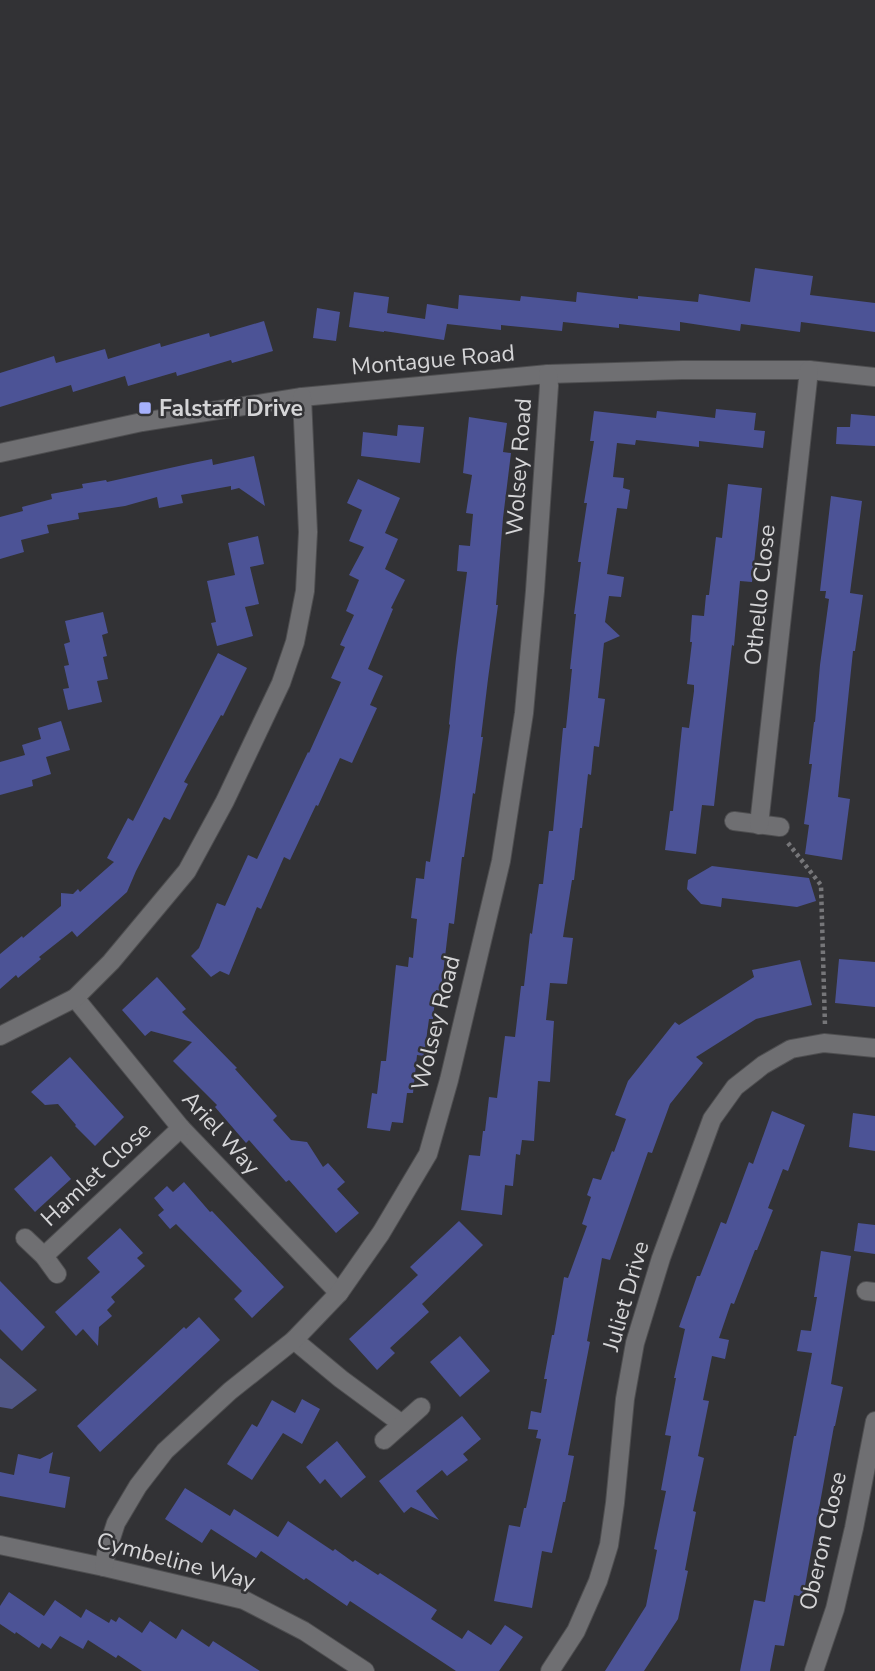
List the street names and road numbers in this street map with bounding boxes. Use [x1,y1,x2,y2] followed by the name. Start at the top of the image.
[350,337,516,383] street label: Montague Road
[499,397,539,537] street label: Wolsey Road
[737,523,783,667] street label: Othello Close
[404,952,468,1094] street label: Wolsey Road
[175,1084,267,1182] street label: Ariel Way
[34,1115,158,1233] street label: Hamlet Close
[595,1237,657,1356] street label: Juliet Drive
[792,1469,854,1613] street label: Oberon Close
[93,1525,259,1597] street label: Cymbeline Way

